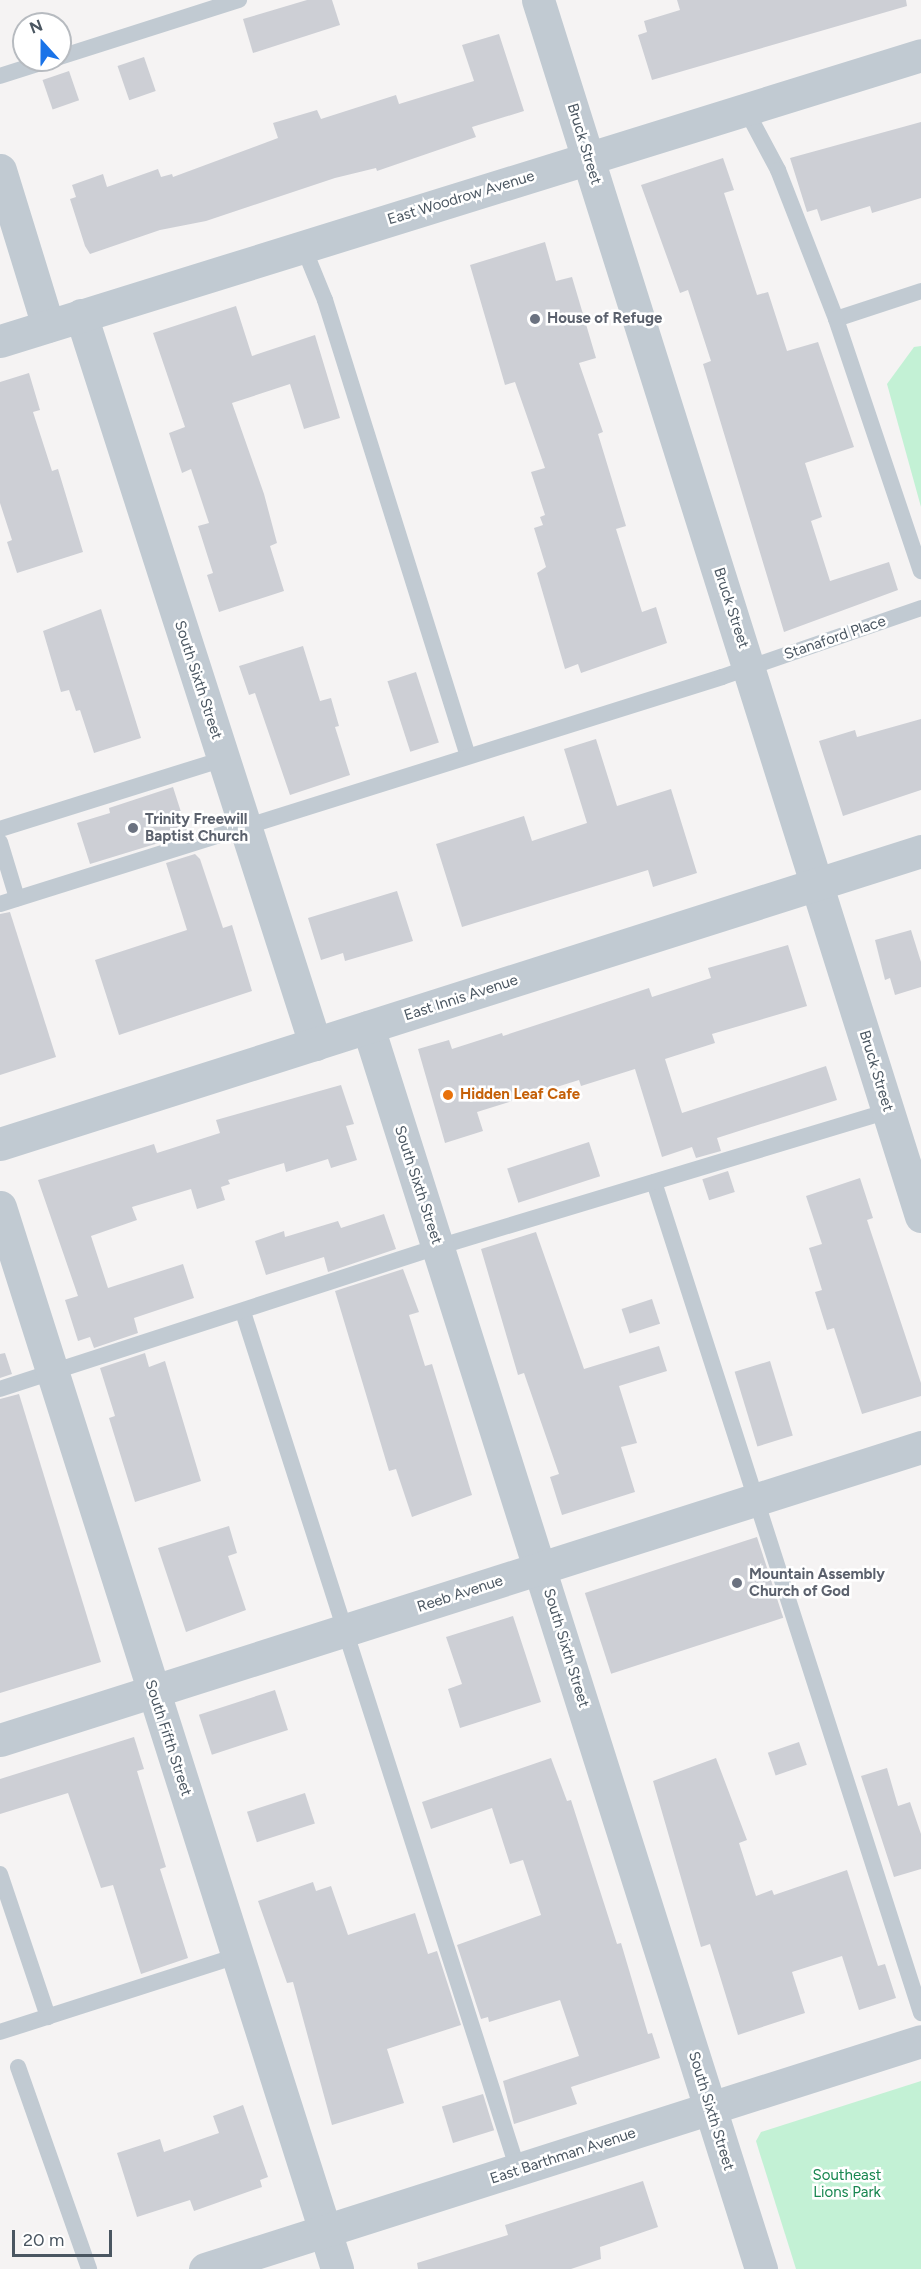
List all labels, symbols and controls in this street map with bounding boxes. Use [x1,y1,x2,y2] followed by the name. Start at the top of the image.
[12,12,72,72] north arrow
[27,16,45,38] text: N
[563,101,605,187] street label: Bruck Street
[385,167,537,229] street label: East Woodrow Avenue
[547,310,662,328] place label: House of Refuge
[528,312,542,326] marker: House of Refuge
[710,565,752,651] street label: Bruck Street
[782,612,888,664] street label: Stanaford Place
[170,618,226,742] street label: South Sixth Street
[145,810,248,845] place label: Trinity Freewill Baptist Church
[126,821,140,835] marker: Trinity Freewill Baptist Church
[402,971,520,1025] street label: East Innis Avenue
[855,1028,897,1114] street label: Bruck Street
[460,1086,580,1104] place label: Hidden Leaf Cafe
[441,1088,455,1102] marker: Hidden Leaf Cafe
[390,1123,446,1247] street label: South Sixth Street
[749,1565,885,1600] place label: Mountain Assembly Church of God
[415,1572,505,1616] street label: Reeb Avenue
[730,1576,744,1590] marker: Mountain Assembly Church of God
[539,1586,593,1710] street label: South Sixth Street
[141,1678,195,1798] street label: South Fifth Street
[684,2049,738,2173] street label: South Sixth Street
[488,2124,638,2188] street label: East Barthman Avenue
[813,2166,881,2201] park label: Southeast Lions Park
[15,2218,116,2256] scale bar
[23,2229,64,2251] text: 20 m

